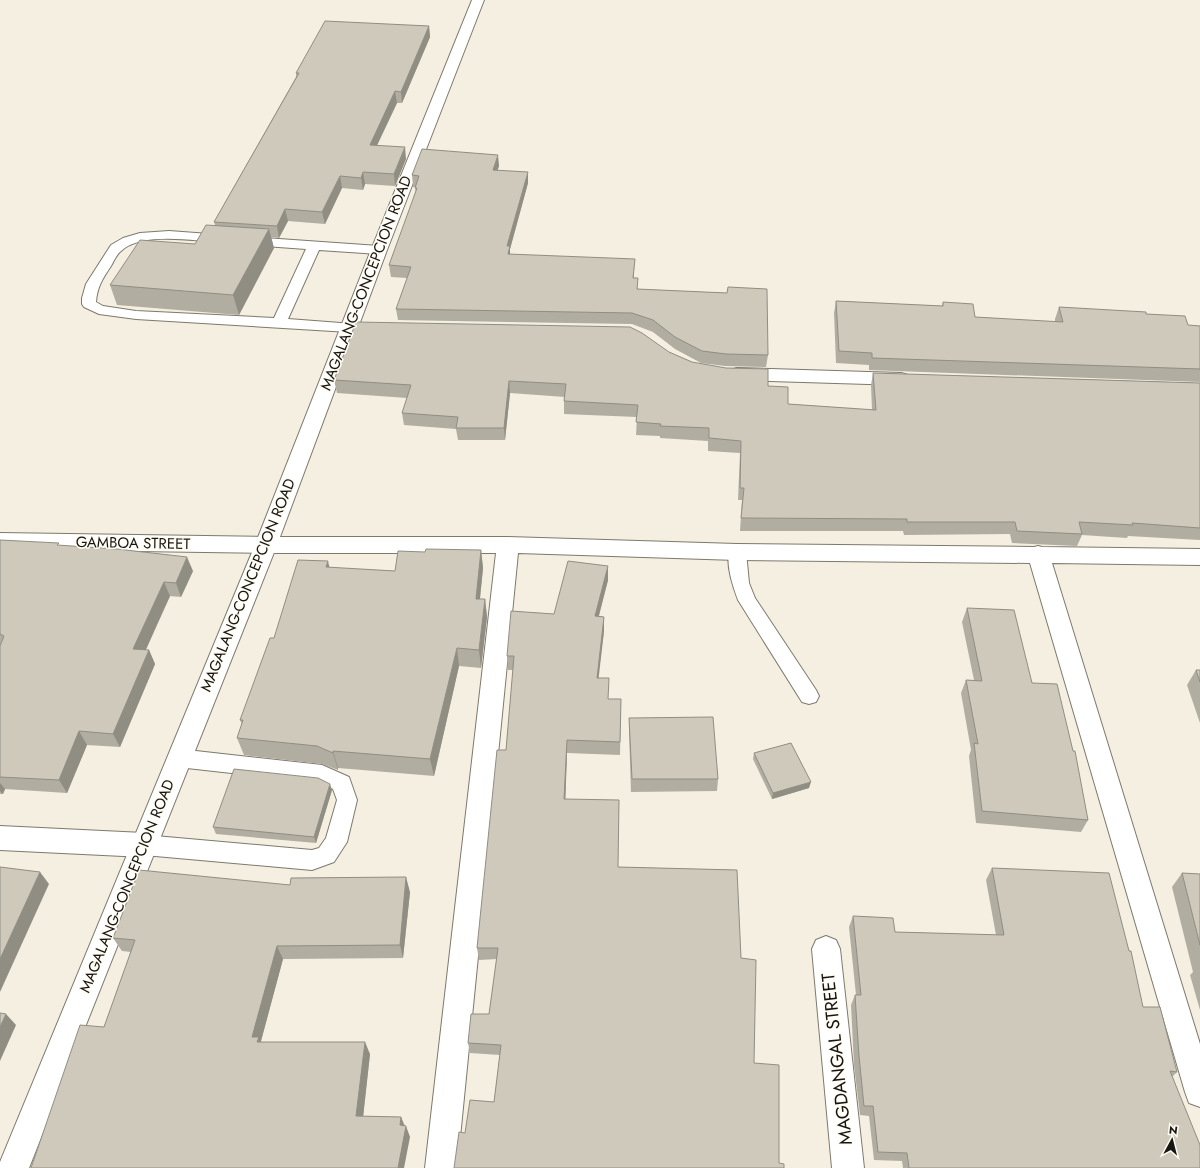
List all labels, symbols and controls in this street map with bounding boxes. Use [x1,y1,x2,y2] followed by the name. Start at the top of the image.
[315,172,417,394] street label: MAGALANG-CONCEPCION ROAD
[195,475,301,695] street label: MAGALANG-CONCEPCION ROAD
[76,531,190,555] street label: GAMBOA STREET
[74,776,180,996] street label: MAGALANG-CONCEPCION ROAD
[815,971,859,1146] street label: MAGDANGAL STREET
[1152,1120,1192,1160] north arrow
[1168,1122,1179,1139] text: N

